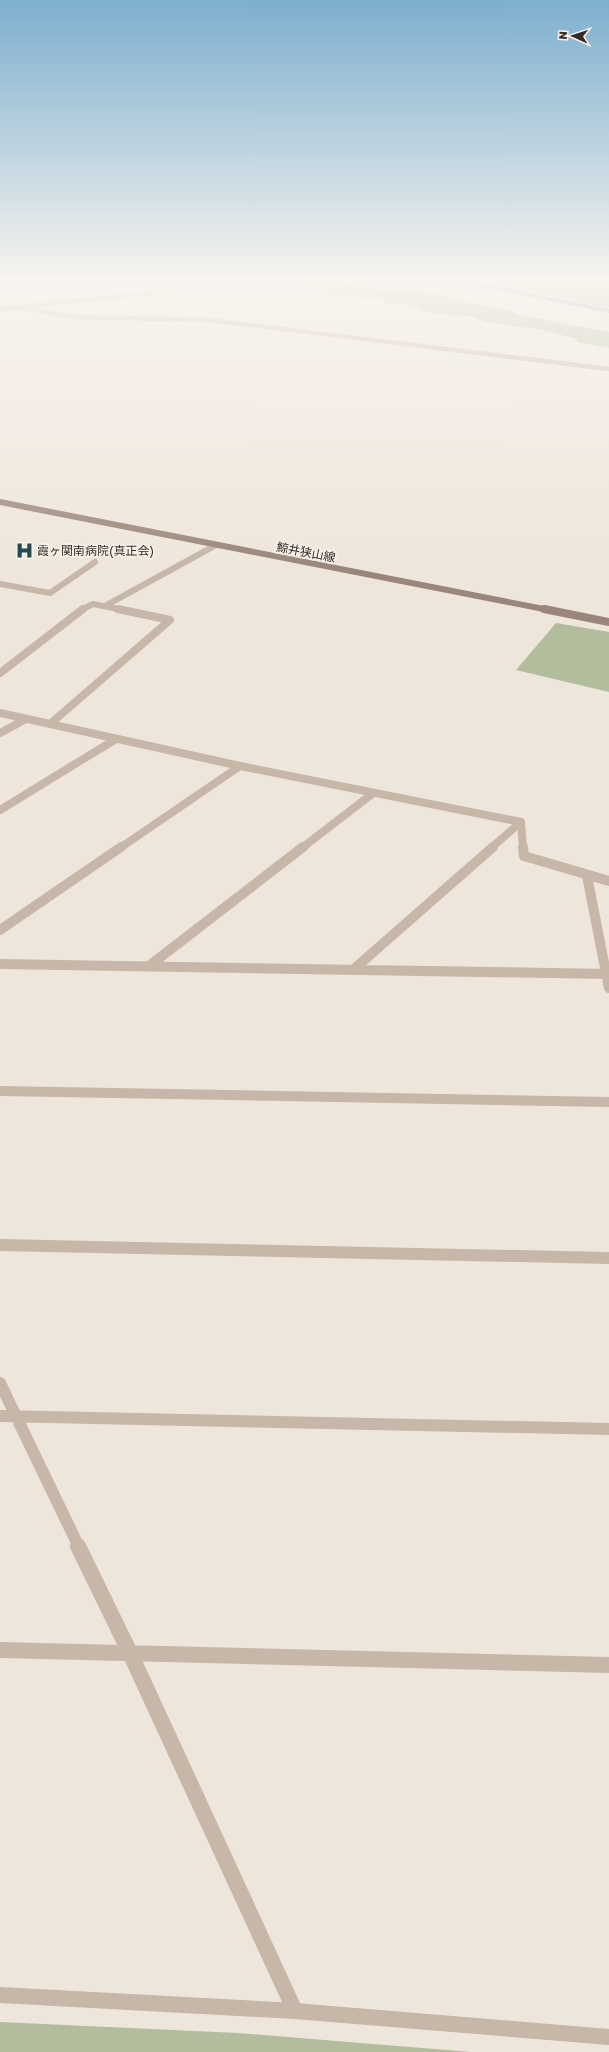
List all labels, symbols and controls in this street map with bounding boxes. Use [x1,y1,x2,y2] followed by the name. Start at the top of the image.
[553,16,593,56] north arrow
[556,31,569,40] text: N
[275,539,337,565] street label: 鯨井狭山線
[14,540,34,560] hospital icon: 霞ヶ関南病院(真正会)
[37,543,154,558] place label: 霞ヶ関南病院(真正会)

